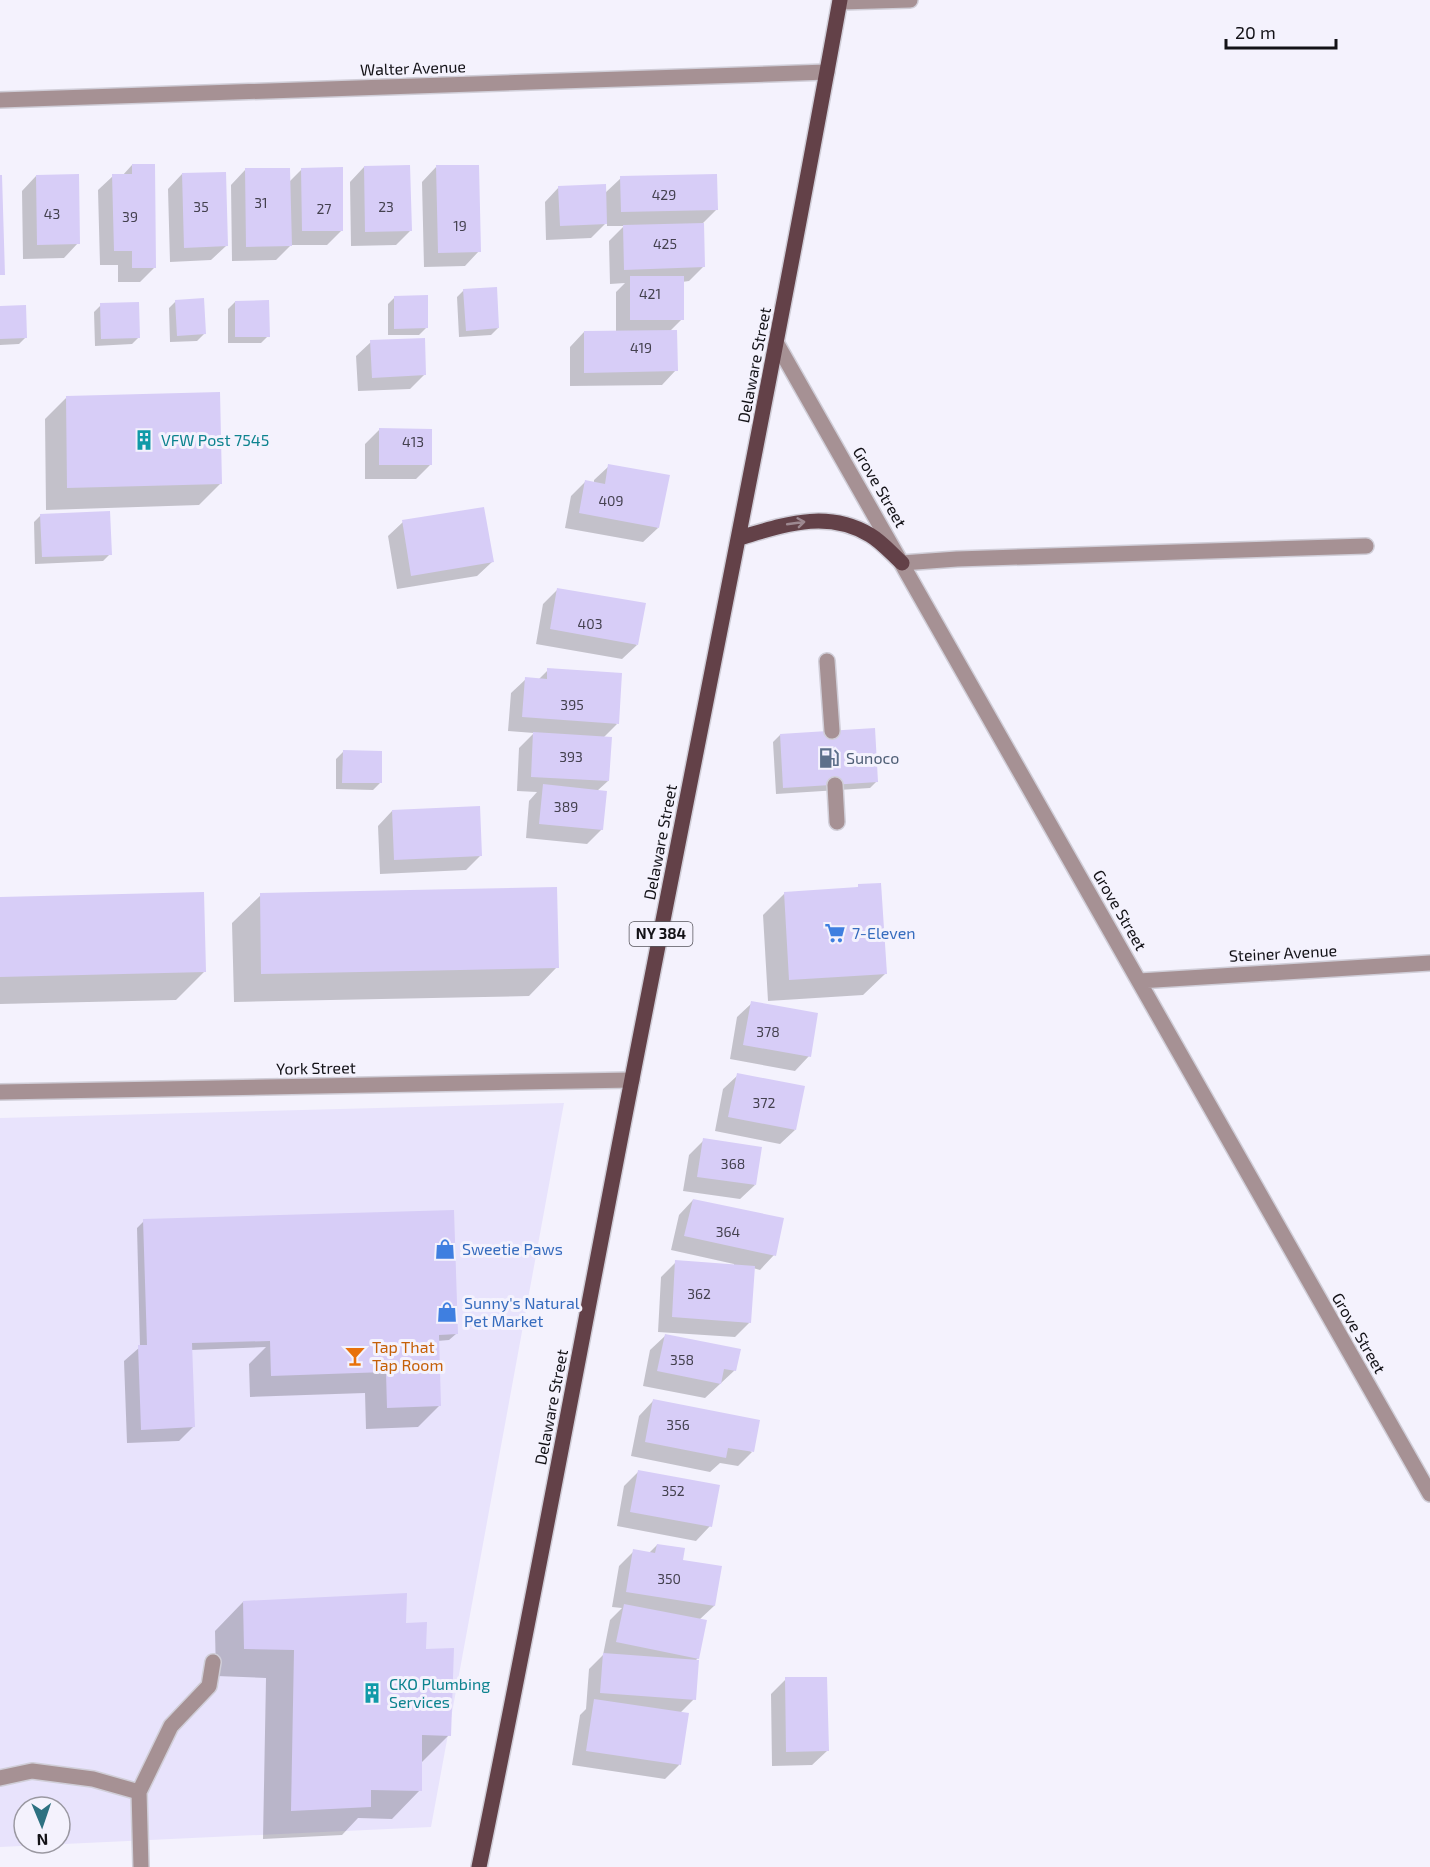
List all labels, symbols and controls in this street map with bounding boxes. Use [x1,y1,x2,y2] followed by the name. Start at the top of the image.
[1226,12,1336,50] scale bar
[1235,21,1276,43] text: 20 m
[360,56,466,79] street label: Walter Avenue
[652,186,676,203] house number: 429
[254,194,268,211] house number: 31
[193,198,209,215] house number: 35
[378,198,394,215] house number: 23
[316,200,332,217] house number: 27
[44,205,60,222] house number: 43
[122,208,138,225] house number: 39
[453,217,467,234] house number: 19
[653,235,677,252] house number: 425
[639,285,661,302] house number: 421
[733,305,774,424] street label: Delaware Street
[630,339,652,356] house number: 419
[132,428,156,452] building icon: VFW Post 7545
[161,430,269,449] place label: VFW Post 7545
[402,433,424,450] house number: 413
[850,443,911,531] street label: Grove Street
[598,492,624,509] house number: 409
[785,518,805,529] one-way arrow
[578,615,602,632] house number: 403
[560,696,584,713] house number: 395
[817,746,841,770] fuel station icon: Sunoco
[559,748,583,765] house number: 393
[846,748,899,767] place label: Sunoco
[639,782,680,901] street label: Delaware Street
[554,798,578,815] house number: 389
[1090,866,1151,954] street label: Grove Street
[823,921,847,945] supermarket icon: 7-Eleven
[630,922,692,946] road number: NY 384
[852,923,916,942] place label: 7-Eleven
[1228,940,1338,965] street label: Steiner Avenue
[756,1023,780,1040] house number: 378
[276,1057,356,1078] street label: York Street
[753,1094,776,1111] house number: 372
[721,1155,745,1172] house number: 368
[716,1223,740,1240] house number: 364
[433,1237,457,1261] shop icon: Sweetie Paws
[462,1239,563,1258] place label: Sweetie Paws
[687,1285,711,1302] house number: 362
[1329,1289,1390,1377] street label: Grove Street
[464,1293,580,1330] place label: Sunny's Natural Pet Market
[435,1300,459,1324] shop icon: Sunny's Natural Pet Market
[372,1337,443,1374] place label: Tap That Tap Room
[343,1344,367,1368] bar icon: Tap That Tap Room
[530,1347,571,1466] street label: Delaware Street
[670,1351,694,1368] house number: 358
[666,1416,690,1433] house number: 356
[661,1482,685,1499] house number: 352
[657,1570,681,1587] house number: 350
[389,1674,490,1711] place label: CKO Plumbing Services
[360,1681,384,1705] building icon: CKO Plumbing Services
[12,1795,72,1855] north arrow
[36,1831,49,1850] text: N

